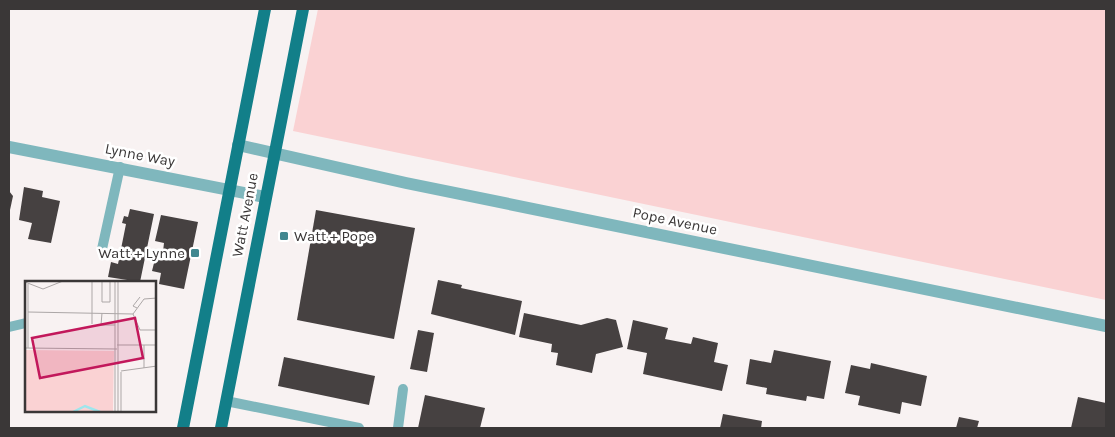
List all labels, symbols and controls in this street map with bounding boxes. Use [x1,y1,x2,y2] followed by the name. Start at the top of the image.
[103,139,177,171] street label: Lynne Way
[228,171,262,259] street label: Watt Avenue
[631,203,719,239] street label: Pope Avenue
[294,227,374,245] place label: Watt + Pope
[278,230,290,242] marker: Watt + Pope
[98,244,185,262] place label: Watt + Lynne
[189,247,201,259] marker: Watt + Lynne
[25,281,156,412] inset map

